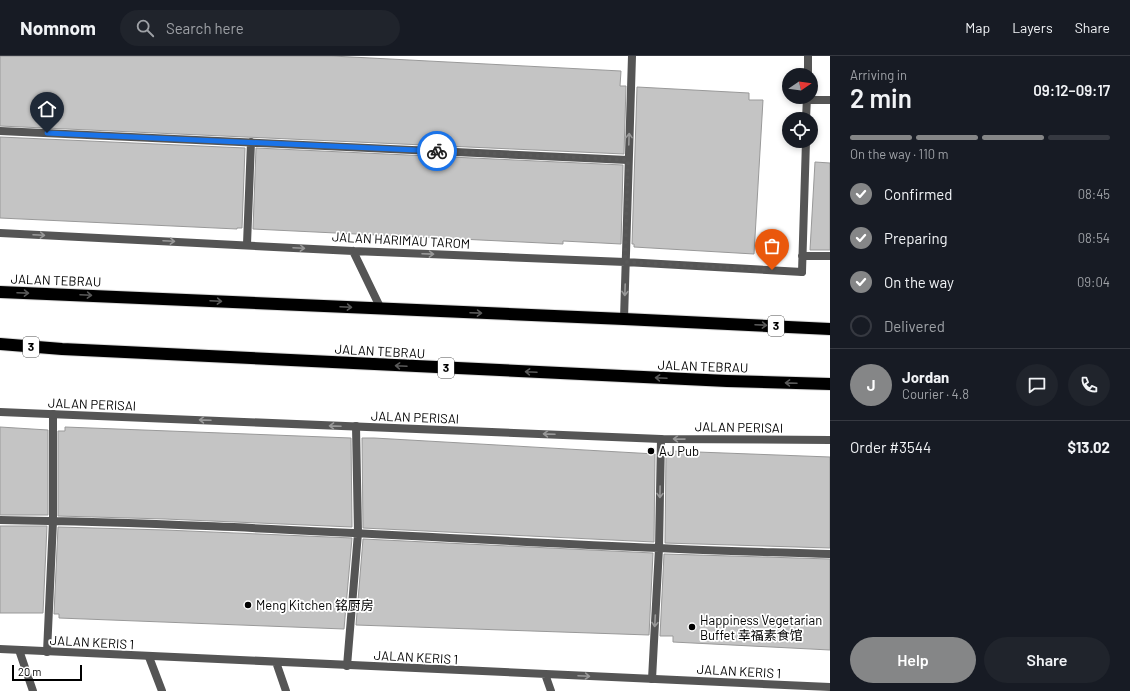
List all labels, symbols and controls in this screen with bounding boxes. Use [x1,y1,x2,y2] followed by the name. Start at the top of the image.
[120,10,400,46] search box
[20,16,96,39] text: Nomnom
[134,17,156,39] icon: search
[166,19,244,37] text: Search here
[965,19,990,36] text: Map
[1012,19,1053,36] text: Layers
[1075,19,1110,36] text: Share
[850,67,907,83] text: Arriving in
[782,68,818,104] north arrow
[782,68,818,148] map controls
[1033,81,1110,99] text: 09:12–09:17
[850,82,912,113] text: 2 min
[30,92,64,133] pin
[36,98,58,120] icon: home
[782,112,818,148] button: locate
[417,131,457,171] courier
[625,133,633,146] one-way arrow
[426,140,448,162] icon: bike
[850,146,948,162] text: On the way · 110 m
[850,183,872,205] icon: check
[884,185,952,203] text: Confirmed
[1078,186,1110,202] text: 08:45
[850,227,872,249] icon: check
[332,228,470,252] street label: JALAN HARIMAU TAROM
[755,229,789,270] pin
[884,229,948,247] text: Preparing
[1078,230,1110,246] text: 08:54
[32,231,45,238] one-way arrow
[761,235,783,257] icon: bag
[162,237,175,245] one-way arrow
[292,244,305,251] one-way arrow
[421,250,434,258] one-way arrow
[10,270,102,290] street label: JALAN TEBRAU
[850,271,872,293] icon: check
[884,273,954,291] text: On the way
[1077,274,1110,290] text: 09:04
[621,283,628,296] one-way arrow
[16,289,29,296] one-way arrow
[79,292,92,299] one-way arrow
[209,298,222,305] one-way arrow
[339,304,352,311] one-way arrow
[469,309,482,316] one-way arrow
[768,316,784,336] road number: 3
[884,317,945,335] text: Delivered
[754,322,767,329] one-way arrow
[23,337,39,357] road number: 3
[334,341,426,361] street label: JALAN TEBRAU
[657,356,749,376] street label: JALAN TEBRAU
[438,358,454,378] road number: 3
[395,362,408,369] one-way arrow
[1016,364,1058,406] button: chat
[1068,364,1110,406] button: phone
[525,368,538,376] one-way arrow
[902,368,949,386] text: Jordan
[655,375,668,382] one-way arrow
[867,376,875,394] text: J
[785,379,798,387] one-way arrow
[902,386,969,402] text: Courier · 4.8
[48,394,136,414] street label: JALAN PERISAI
[371,407,459,427] street label: JALAN PERISAI
[199,417,212,424] one-way arrow
[695,418,783,436] street label: JALAN PERISAI
[329,422,342,429] one-way arrow
[543,430,556,438] one-way arrow
[673,435,686,443] one-way arrow
[850,438,931,456] text: Order #3544
[1067,438,1110,456] text: $13.02
[659,443,699,459] place label: AJ Pub
[646,446,656,456] marker: AJ Pub
[656,485,664,498] one-way arrow
[256,597,374,613] place label: Meng Kitchen 铭厨房
[243,600,253,610] marker: Meng Kitchen 铭厨房
[700,612,822,643] place label: Happiness Vegetarian Buffet 幸福素食馆
[652,614,659,627] one-way arrow
[687,622,697,632] marker: Happiness Vegetarian Buffet 幸福素食馆
[49,632,135,652] street label: JALAN KERIS 1
[850,637,976,683] button: Help
[984,637,1110,683] button: Share
[373,647,459,667] street label: JALAN KERIS 1
[696,661,782,681] street label: JALAN KERIS 1
[12,663,82,682] scale bar
[18,665,41,678] text: 20 m
[577,673,590,680] one-way arrow

